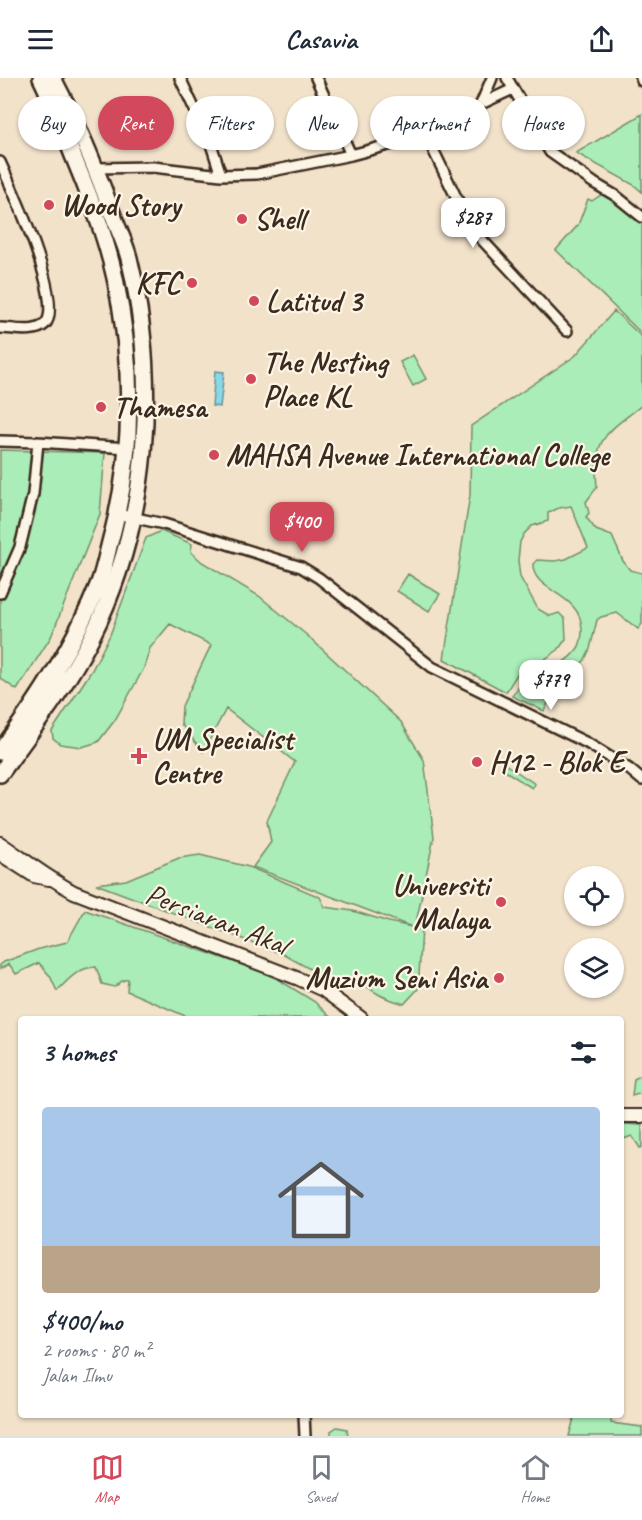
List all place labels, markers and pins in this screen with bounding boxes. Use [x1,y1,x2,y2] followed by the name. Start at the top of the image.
[61,186,183,224] place label: Wood Story
[42,198,56,212] marker: Wood Story
[437,198,509,249] pin: $287
[254,200,310,238] place label: Shell
[235,212,249,226] marker: Shell
[135,264,184,302] place label: KFC
[185,276,199,290] marker: KFC
[266,282,364,320] place label: Latitud 3
[247,294,261,308] marker: Latitud 3
[263,343,390,415] place label: The Nesting Place KL
[244,372,258,386] marker: The Nesting Place KL
[113,388,209,426] place label: Thamesa
[94,400,108,414] marker: Thamesa
[226,436,611,474] place label: MAHSA Avenue International College
[207,448,221,462] marker: MAHSA Avenue International College
[266,502,338,553] pin: $400
[515,660,587,711] pin: $779
[152,720,296,792] place label: UM Specialist Centre
[489,743,628,781] place label: H12 - Blok E
[130,747,148,765] marker: UM Specialist Centre
[470,755,484,769] marker: H12 - Blok E
[392,866,493,939] place label: Universiti Malaya
[494,895,508,909] marker: Universiti Malaya
[305,959,490,997] place label: Muzium Seni Asia
[492,971,506,985] marker: Muzium Seni Asia

